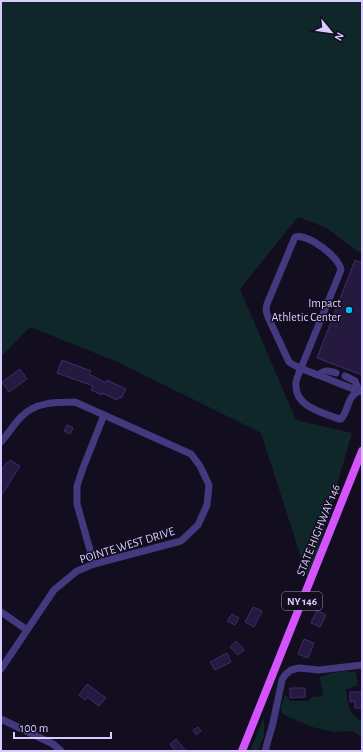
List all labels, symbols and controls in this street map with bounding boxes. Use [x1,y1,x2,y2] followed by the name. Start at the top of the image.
[311,12,351,52] north arrow
[333,31,346,43] text: N
[272,297,341,323] place label: Impact Athletic Center
[344,305,354,315] marker: Impact Athletic Center
[294,482,342,578] street label: STATE HIGHWAY 146
[78,525,176,565] street label: POINTE WEST DRIVE
[282,592,322,610] road number: NY 146
[14,714,111,740] scale bar
[20,722,48,734] text: 100 m

